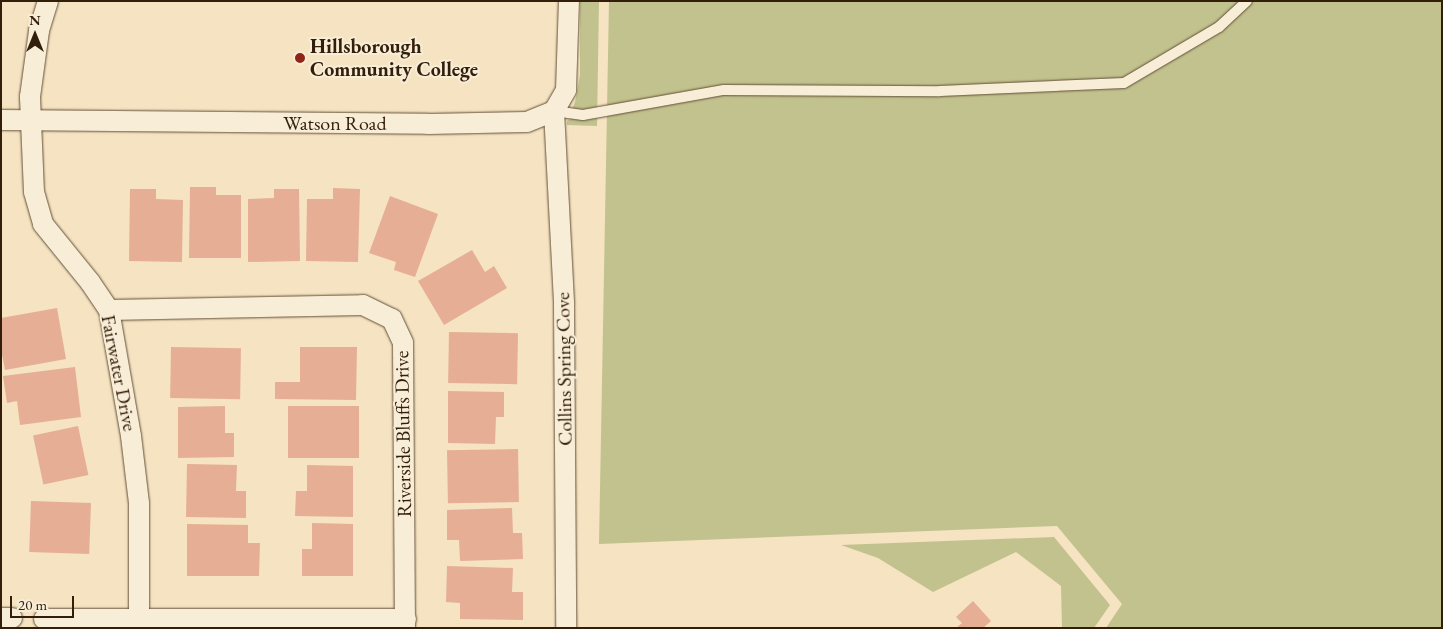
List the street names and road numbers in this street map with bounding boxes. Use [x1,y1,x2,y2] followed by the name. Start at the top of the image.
[283,111,387,135] street label: Watson Road
[551,292,577,446] street label: Collins Spring Cove
[96,313,142,433] street label: Fairwater Drive
[390,350,416,518] street label: Riverside Bluffs Drive

